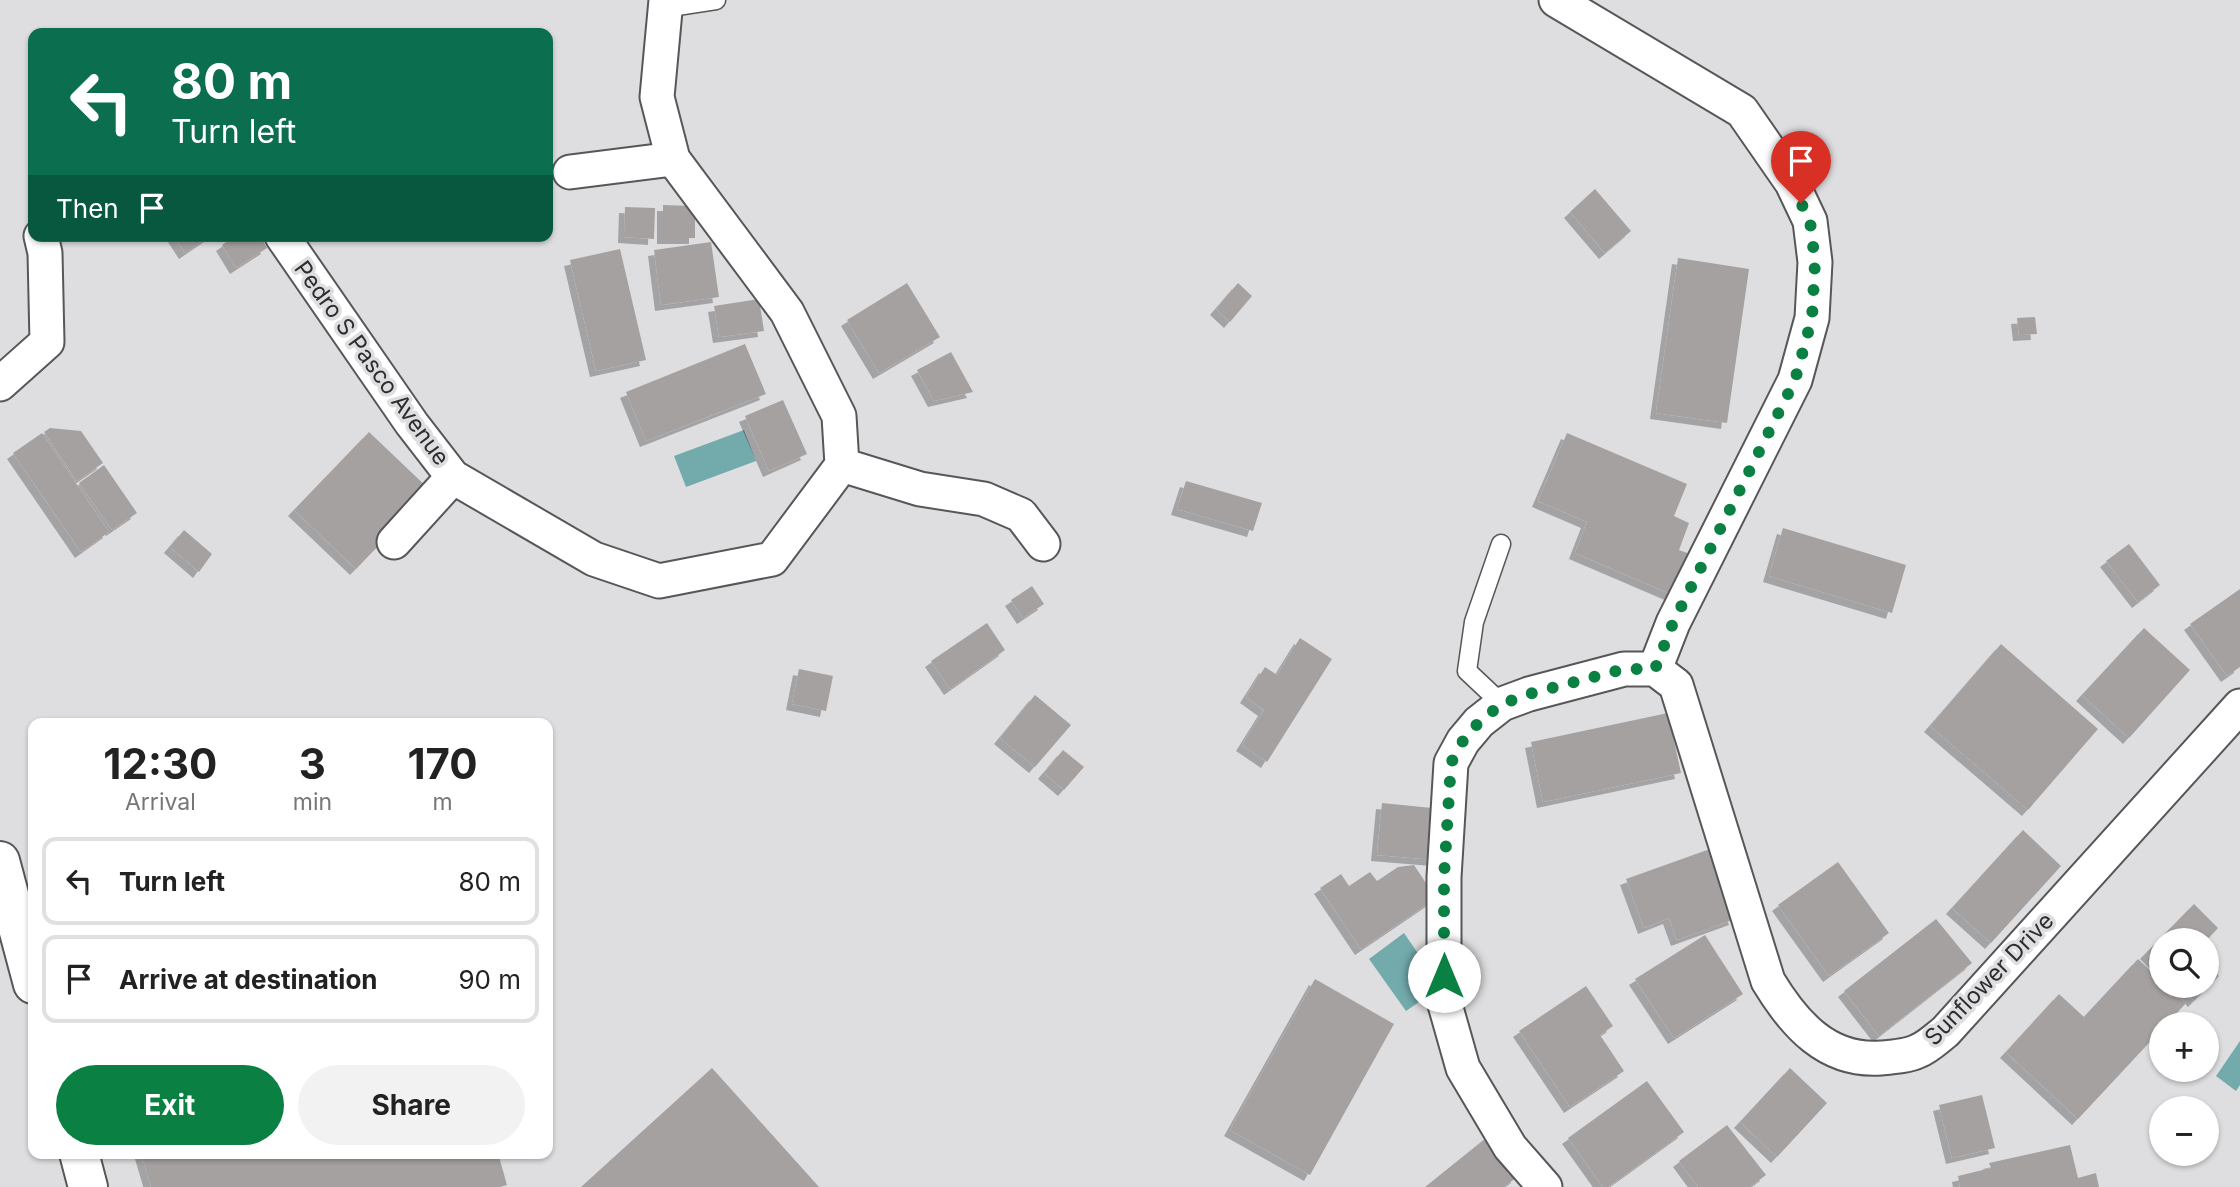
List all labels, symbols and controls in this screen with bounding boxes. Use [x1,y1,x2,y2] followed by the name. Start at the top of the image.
[171,52,292,111] text: 80 m
[56,56,147,147] icon: left
[171,112,296,151] text: Turn left
[1771,131,1831,203] pin
[1782,142,1820,180] icon: arrive
[133,189,171,227] icon: arrive
[56,193,119,224] text: Then
[288,255,456,471] street label: Pedro S Pasco Avenue
[103,738,217,789] text: 12:30
[299,738,326,789] text: 3
[407,738,478,789] text: 170
[125,788,196,816] text: Arrival
[293,788,332,816] text: min
[432,788,453,816] text: m
[60,862,98,900] icon: left
[119,866,225,897] text: Turn left
[458,866,521,897] text: 80 m
[1919,907,2059,1051] street label: Sunflower Drive
[2149,928,2219,1166] map controls
[2149,928,2219,998] button: search
[1407,939,1481,1013] position arrow
[60,960,98,998] icon: arrive
[119,964,378,995] text: Arrive at destination
[458,964,521,995] text: 90 m
[2149,1012,2219,1082] button: +
[56,1065,284,1145] button: Exit
[298,1065,525,1145] button: Share
[2149,1096,2219,1166] button: −

